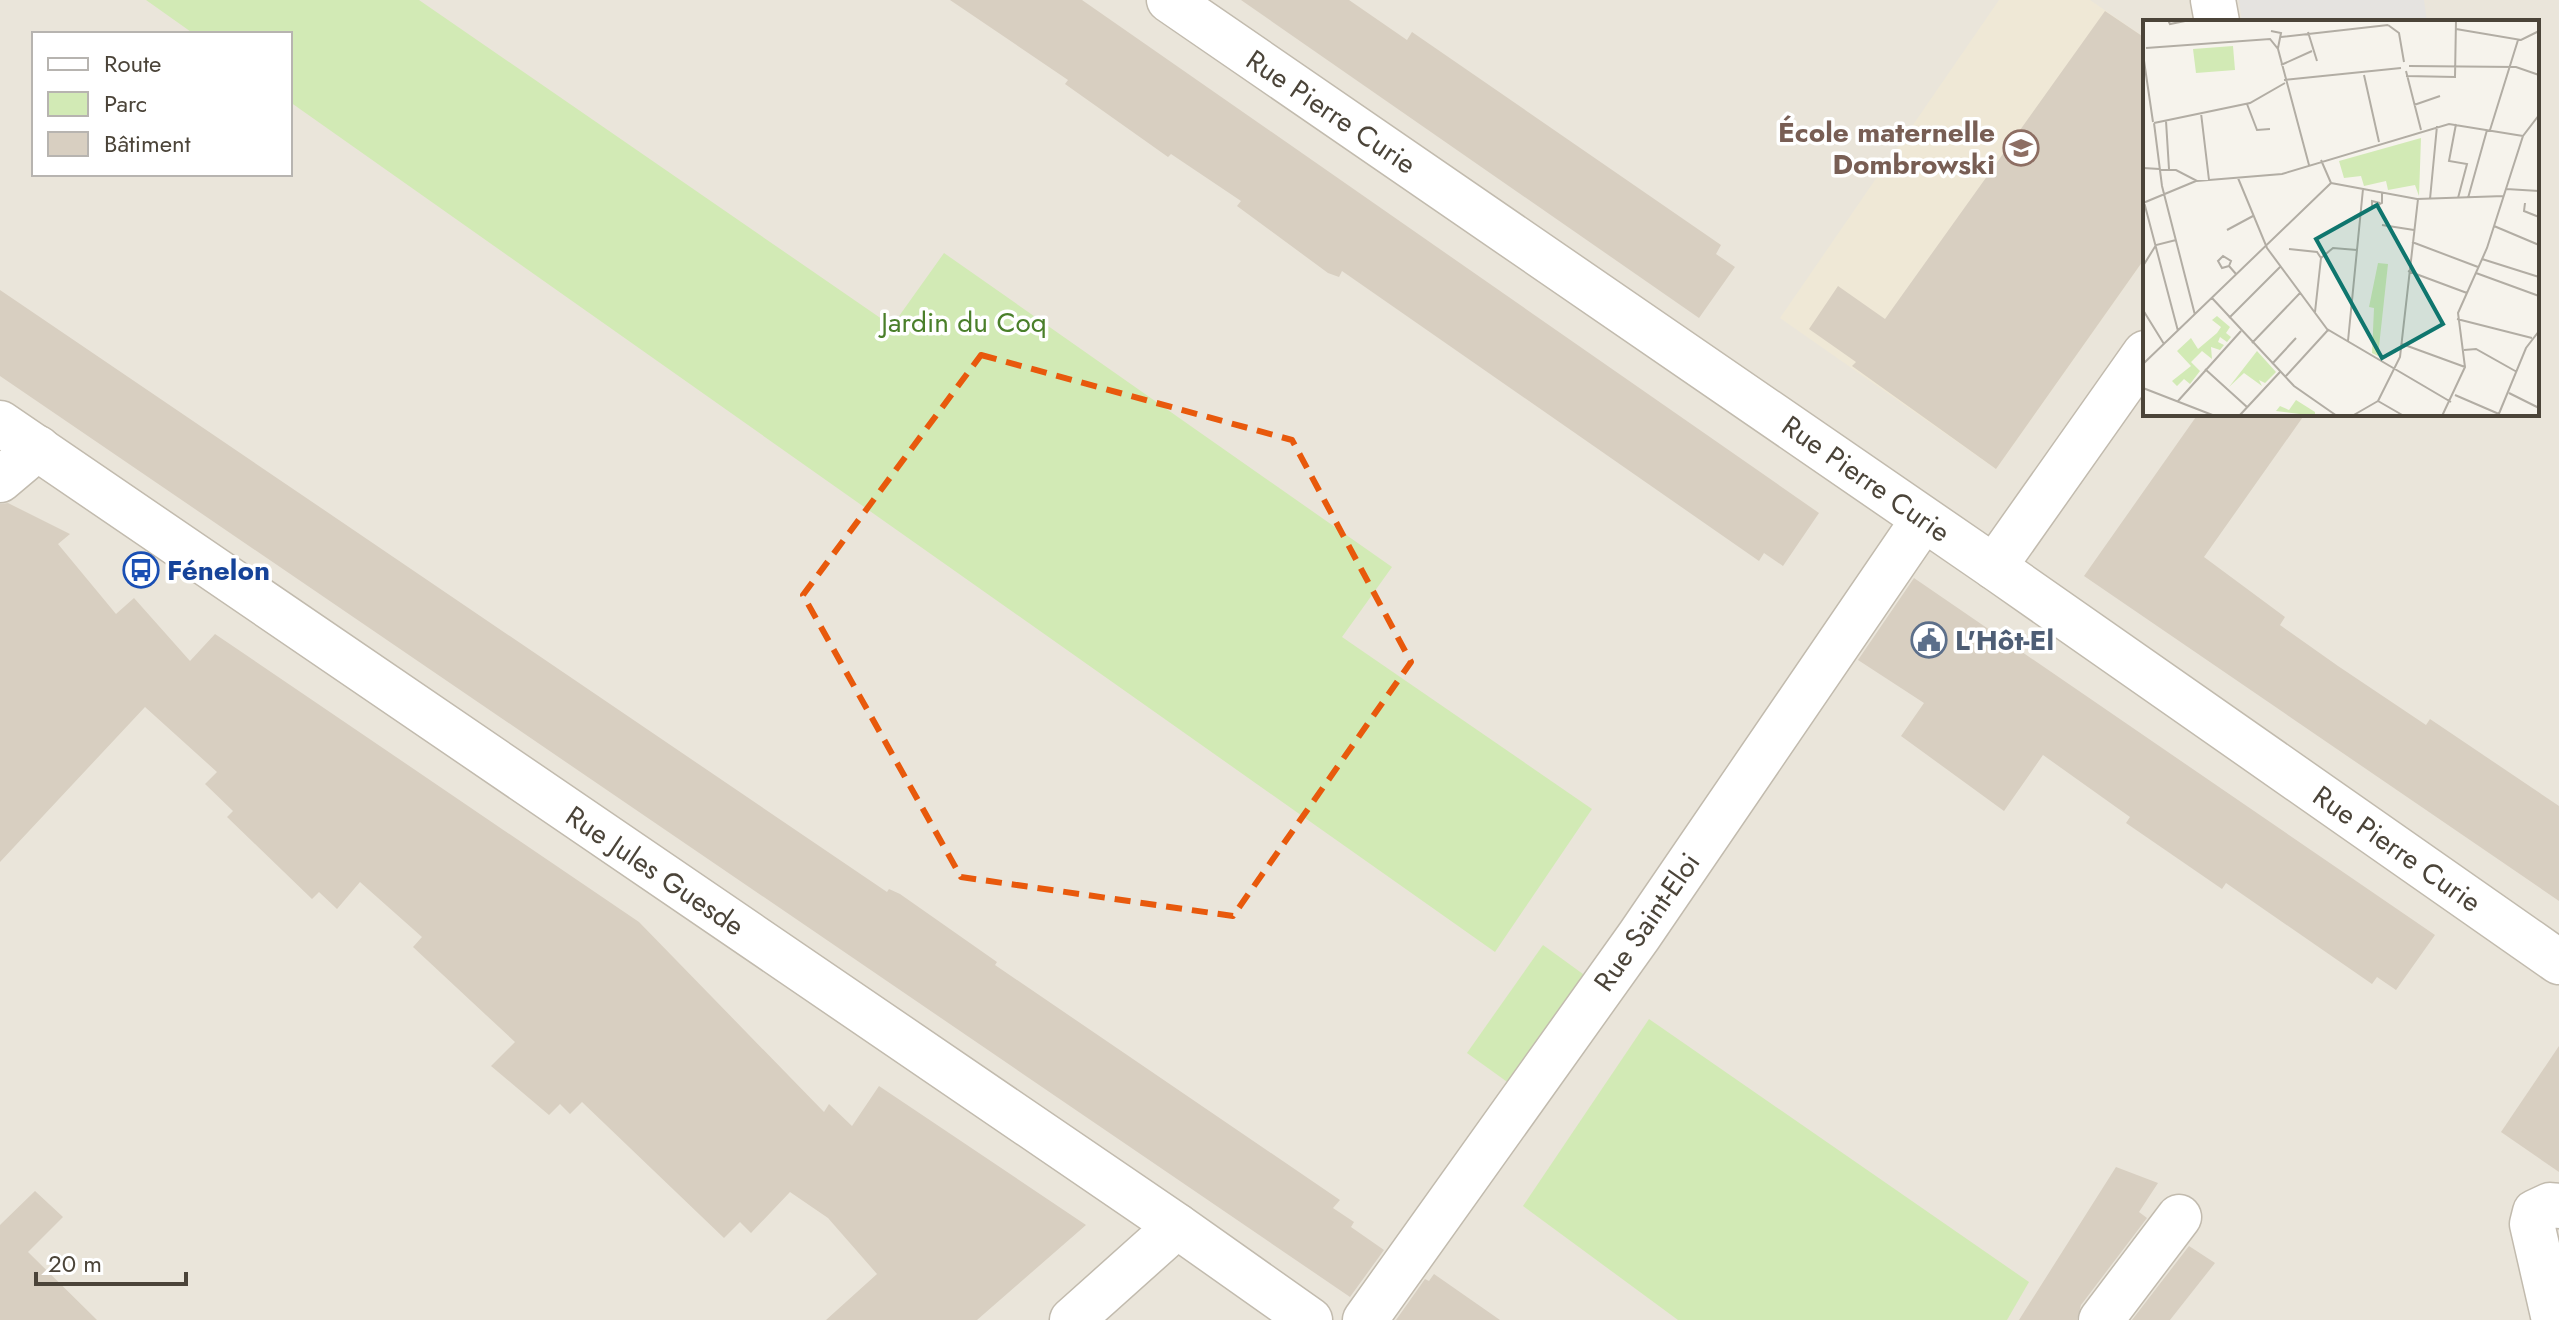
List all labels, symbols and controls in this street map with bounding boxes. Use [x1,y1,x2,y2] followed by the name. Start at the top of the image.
[2143,20,2539,416] inset map
[32,32,292,176] legend
[1238,40,1424,184] street label: Rue Pierre Curie
[104,46,161,81] text: Route
[104,86,147,121] text: Parc
[1778,112,1995,185] place label: École maternelle Dombrowski
[104,126,191,161] text: Bâtiment
[2002,129,2040,167] school or university icon: École maternelle Dombrowski
[877,302,1047,343] park label: Jardin du Coq
[1774,406,1958,552] street label: Rue Pierre Curie
[167,550,270,591] place label: Fénelon
[122,551,160,589] bus stop icon: Fénelon
[1955,620,2054,661] place label: L'Hôt-El
[1910,621,1948,659] public building icon: L'Hôt-El
[2305,776,2489,922] street label: Rue Pierre Curie
[557,796,753,946] street label: Rue Jules Guesde
[1584,844,1710,1000] street label: Rue Saint-Eloi
[36,1236,186,1286] scale bar
[48,1246,102,1281] text: 20 m

